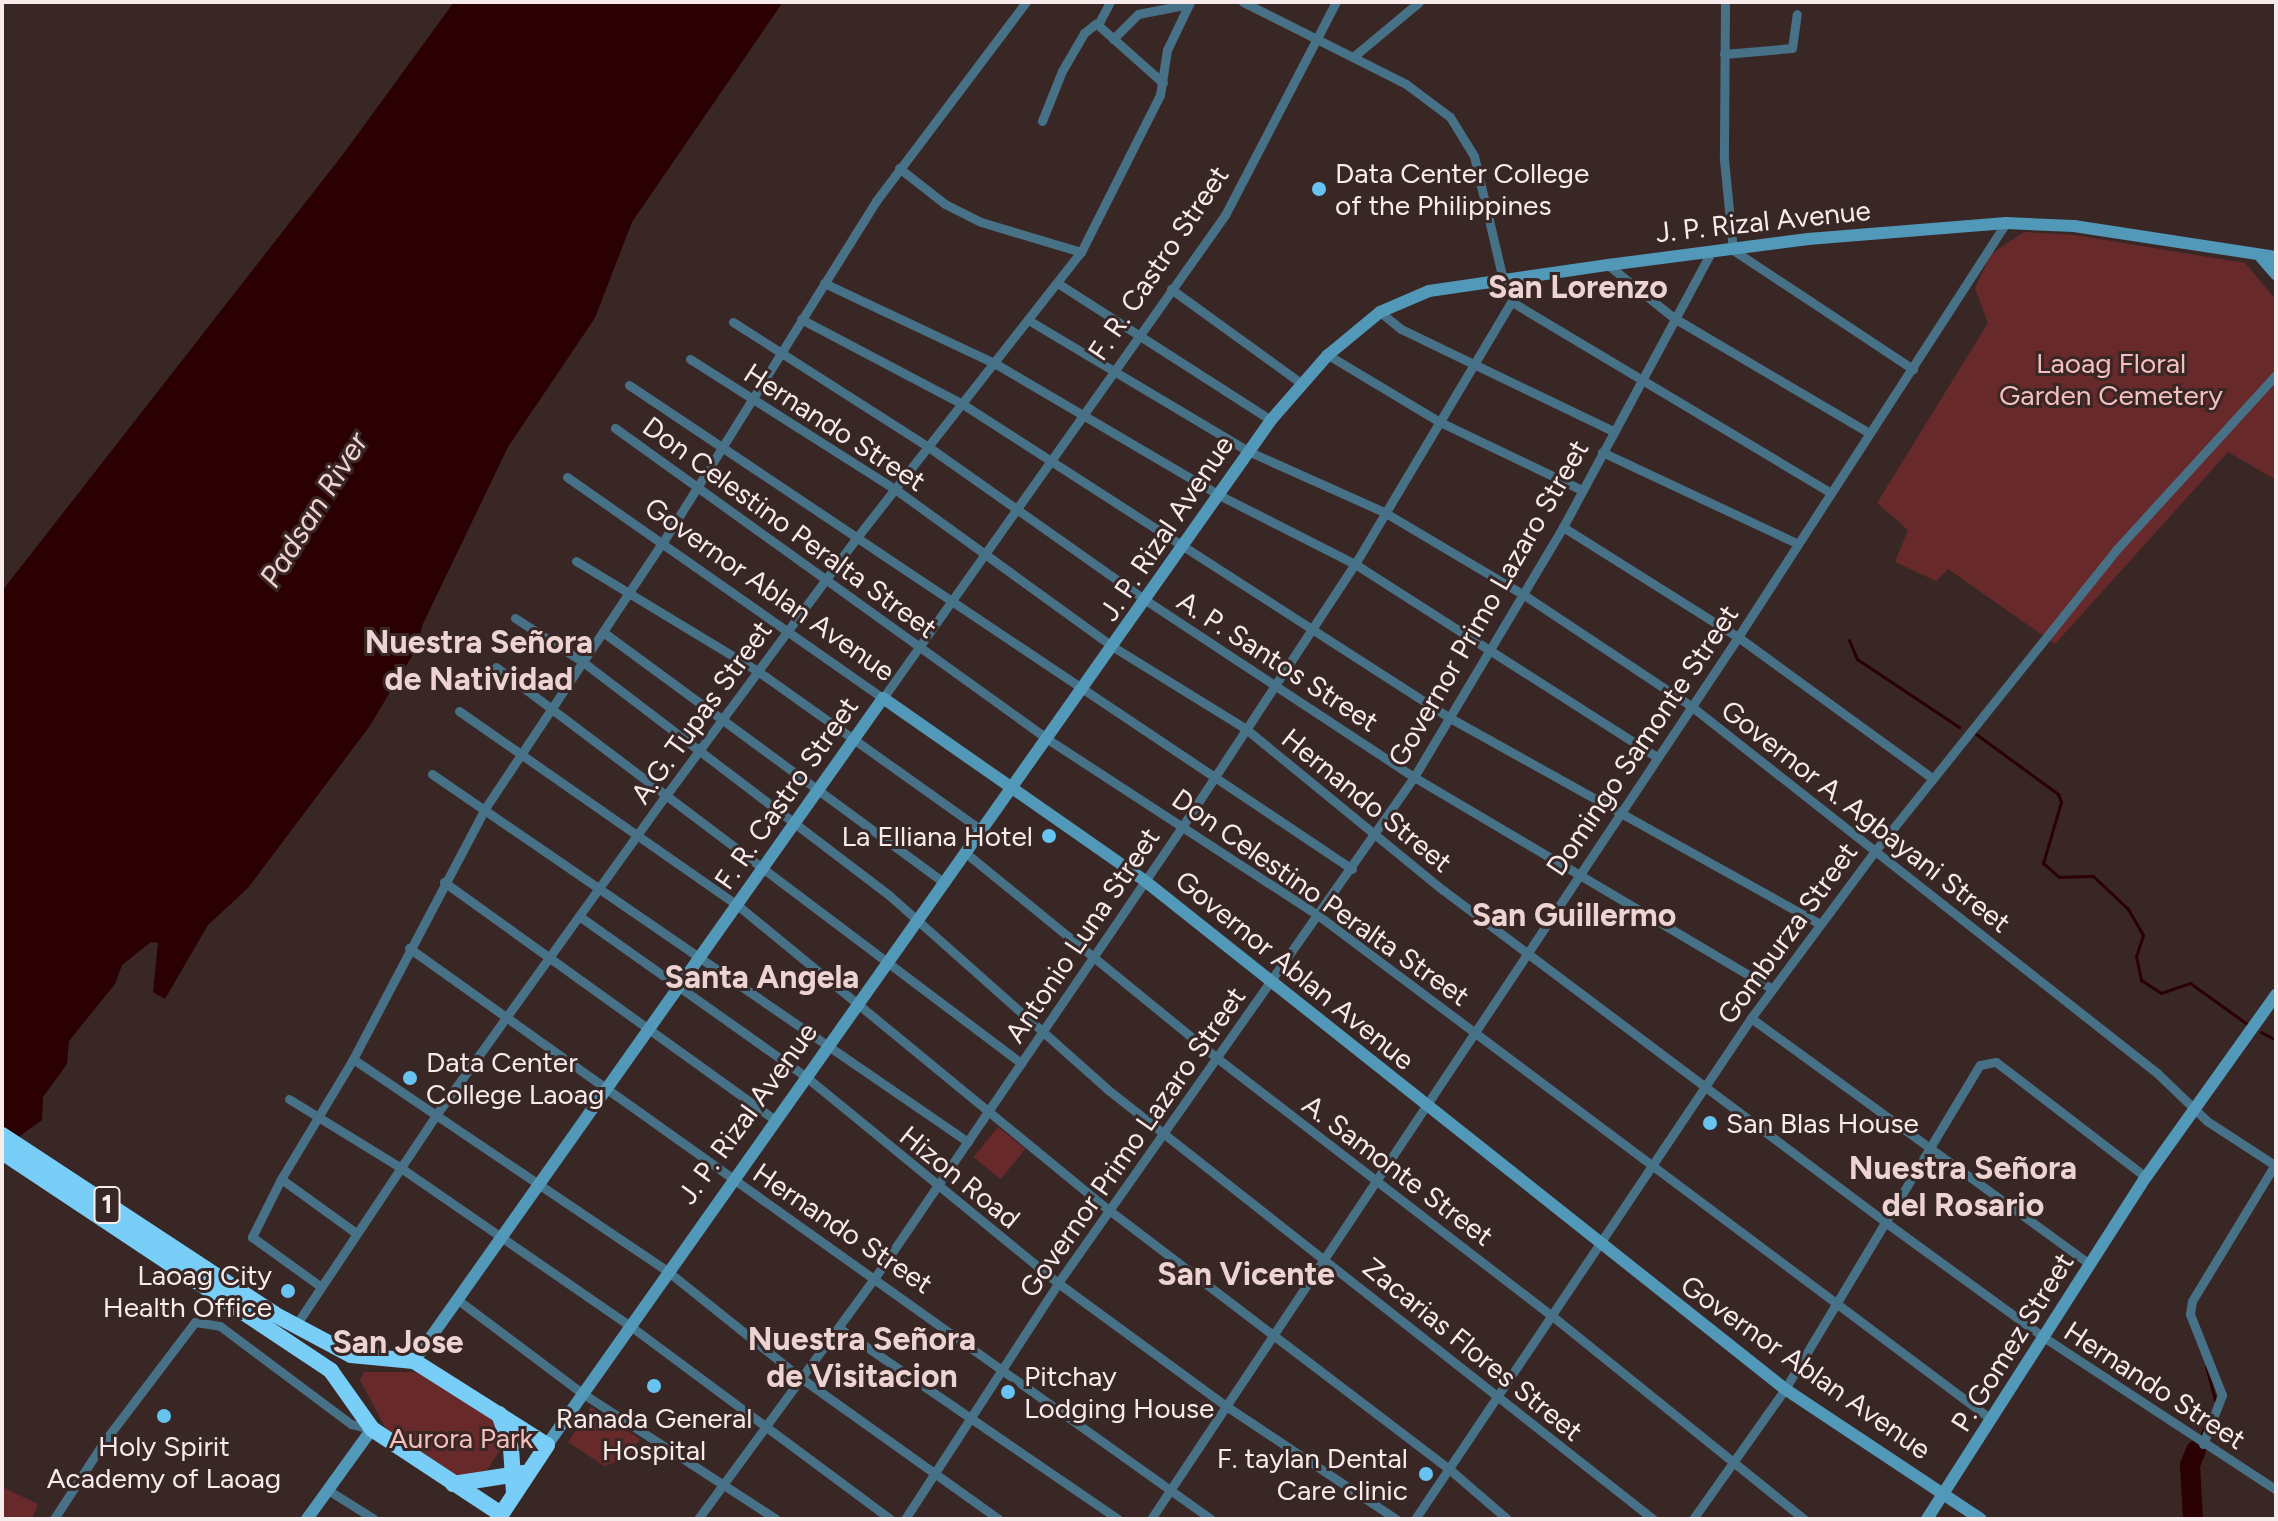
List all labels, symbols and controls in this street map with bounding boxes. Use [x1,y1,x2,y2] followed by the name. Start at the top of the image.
[1335,156,1589,222] place label: Data Center College of the Philippines
[1081,159,1235,367] street label: F. R. Castro Street
[1310,180,1328,198] marker: Data Center College of the Philippines
[1654,193,1872,249] street label: J. P. Rizal Avenue
[1488,268,1668,306] district label: San Lorenzo
[1999,346,2223,412] park label: Laoag Floral Garden Cemetery
[738,356,932,498] street label: Hernando Street
[636,409,944,645] street label: Don Celestino Peralta Street
[252,426,376,594] water label: Padsan River
[1092,429,1240,627] street label: J. P. Rizal Avenue
[1381,434,1595,772] street label: Governor Primo Lazaro Street
[639,490,901,688] street label: Governor Ablan Avenue
[1171,583,1385,739] street label: A. P. Santos Street
[1539,598,1745,882] street label: Domingo Samonte Street
[623,614,779,810] street label: A.G. Tupas Street
[365,624,593,699] district label: Nuestra Señora de Natividad
[707,690,865,896] street label: F. R. Castro Street
[1715,693,2017,939] street label: Governor A. Agbayani Street
[1275,721,1459,879] street label: Hernando Street
[1166,781,1476,1013] street label: Don Celestino Peralta Street
[842,819,1033,853] place label: La Elliana Hotel
[998,821,1166,1049] street label: Antonio Luna Street
[1040,827,1058,845] marker: La Elliana Hotel
[1710,836,1864,1030] street label: Gomburza Street
[1169,863,1421,1077] street label: Governor Ablan Avenue
[1472,896,1676,934] district label: San Guillermo
[665,958,859,996] district label: Santa Angela
[1012,980,1252,1304] street label: Governor Primo Lazaro Street
[670,1016,824,1210] street label: J. P. Rizal Avenue
[426,1045,604,1111] place label: Data Center College Laoag
[401,1069,419,1087] marker: Data Center College Laoag
[1296,1087,1500,1253] street label: A. Samonte Street
[1726,1106,1919,1140] place label: San Blas House
[1701,1114,1719,1132] marker: San Blas House
[893,1118,1027,1236] street label: Hizon Road
[1849,1150,2077,1225] district label: Nuestra Señora del Rosario
[747,1156,939,1300] street label: Hernando Street
[93,1183,121,1227] road number: 1
[1944,1246,2080,1438] street label: P. Gomez Street
[1357,1250,1589,1448] street label: Zacarias Flores Street
[1157,1255,1335,1293] district label: San Vicente
[103,1258,272,1324] place label: Laoag City Health Office
[1675,1268,1937,1466] street label: Governor Ablan Avenue
[279,1282,297,1300] marker: Laoag City Health Office
[2058,1314,2252,1456] street label: Hernando Street
[748,1321,976,1396] district label: Nuestra Señora de Visitacion
[332,1323,464,1361] district label: San Jose
[1024,1359,1214,1425] place label: Pitchay Lodging House
[643,1375,665,1397] marker: Ranada General Hospital
[999,1383,1017,1401] marker: Pitchay Lodging House
[556,1401,752,1467] place label: Ranada General Hospital
[155,1407,173,1425] marker: Holy Spirit Academy of Laoag
[389,1421,533,1455] park label: Aurora Park
[47,1429,281,1495] place label: Holy Spirit Academy of Laoag
[1217,1441,1408,1507] place label: F. taylan Dental Care clinic
[1415,1463,1437,1485] marker: F. taylan Dental Care clinic

